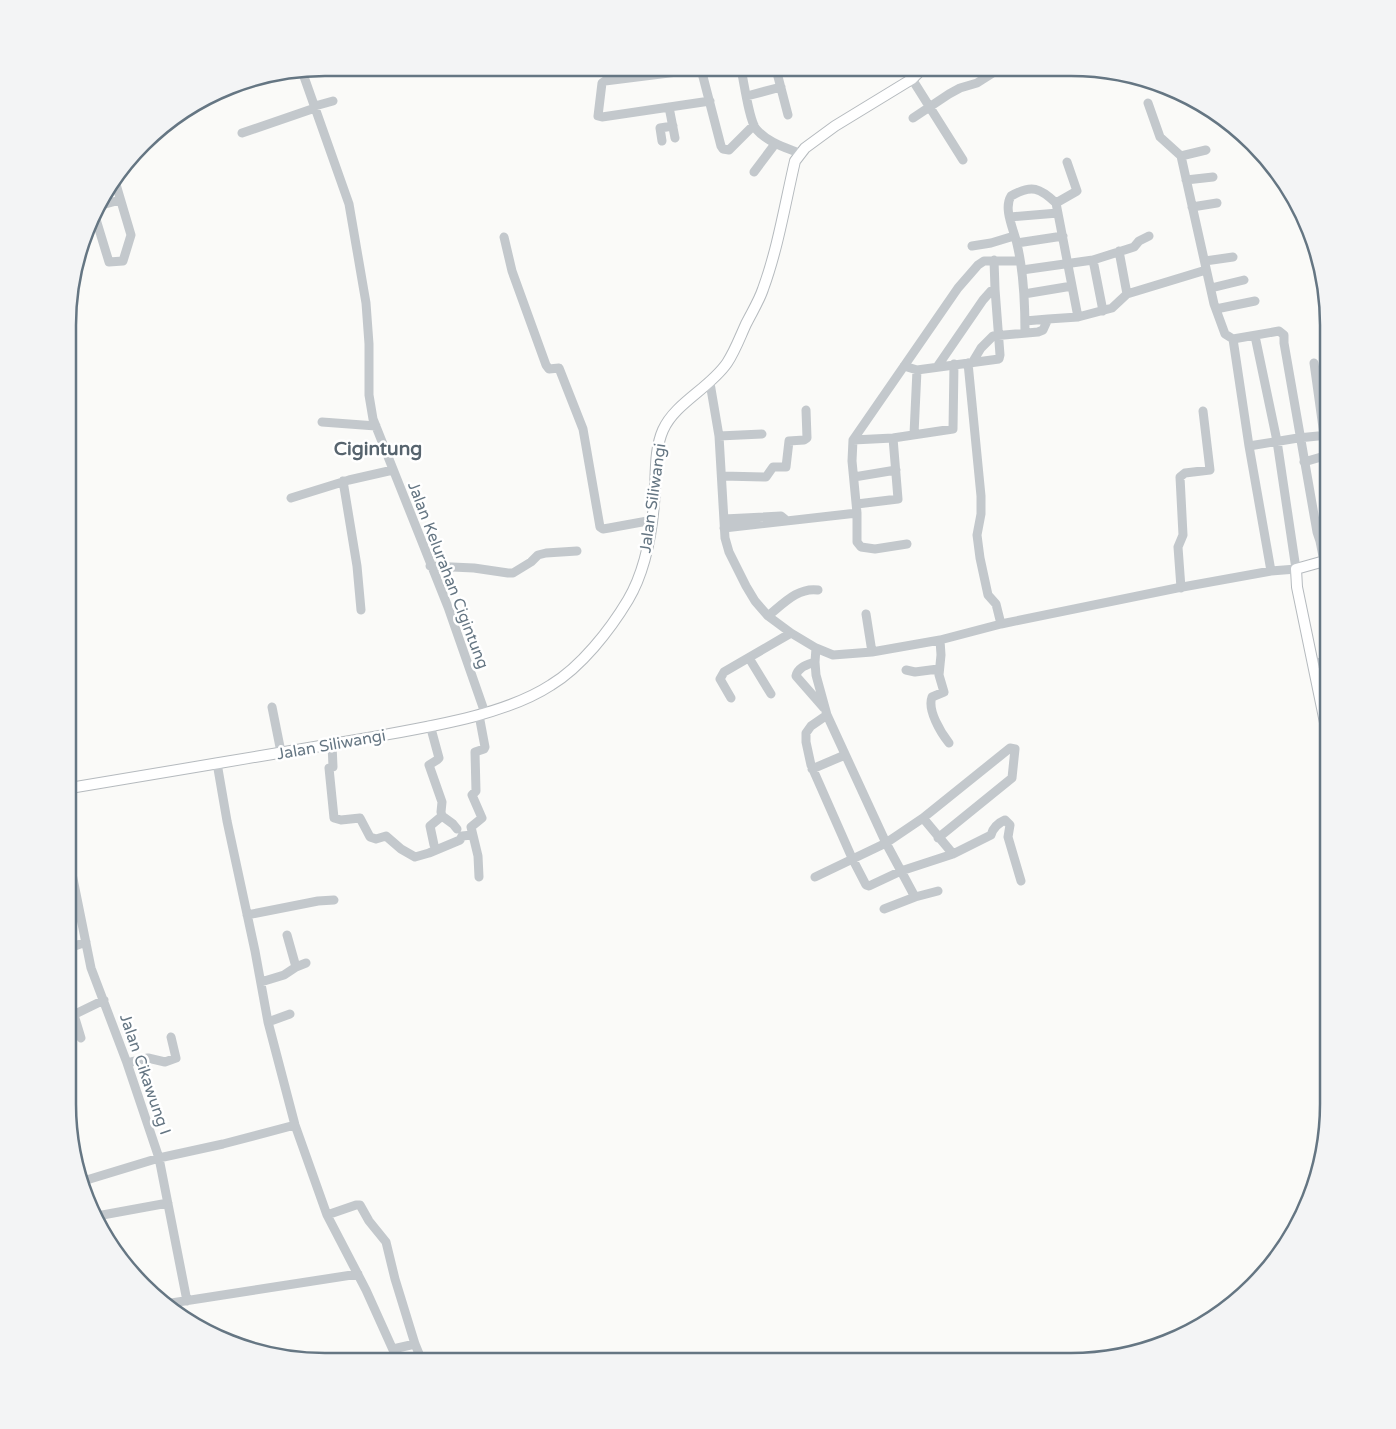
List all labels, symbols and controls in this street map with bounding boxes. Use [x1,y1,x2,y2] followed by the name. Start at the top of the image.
[334,438,422,461] district label: Cigintung
[635,442,671,554] street label: Jalan Siliwangi
[403,479,493,672] street label: Jalan Kelurahan Cigintung
[275,726,387,764] street label: Jalan Siliwangi
[115,1011,175,1138] street label: Jalan Cikawung I

